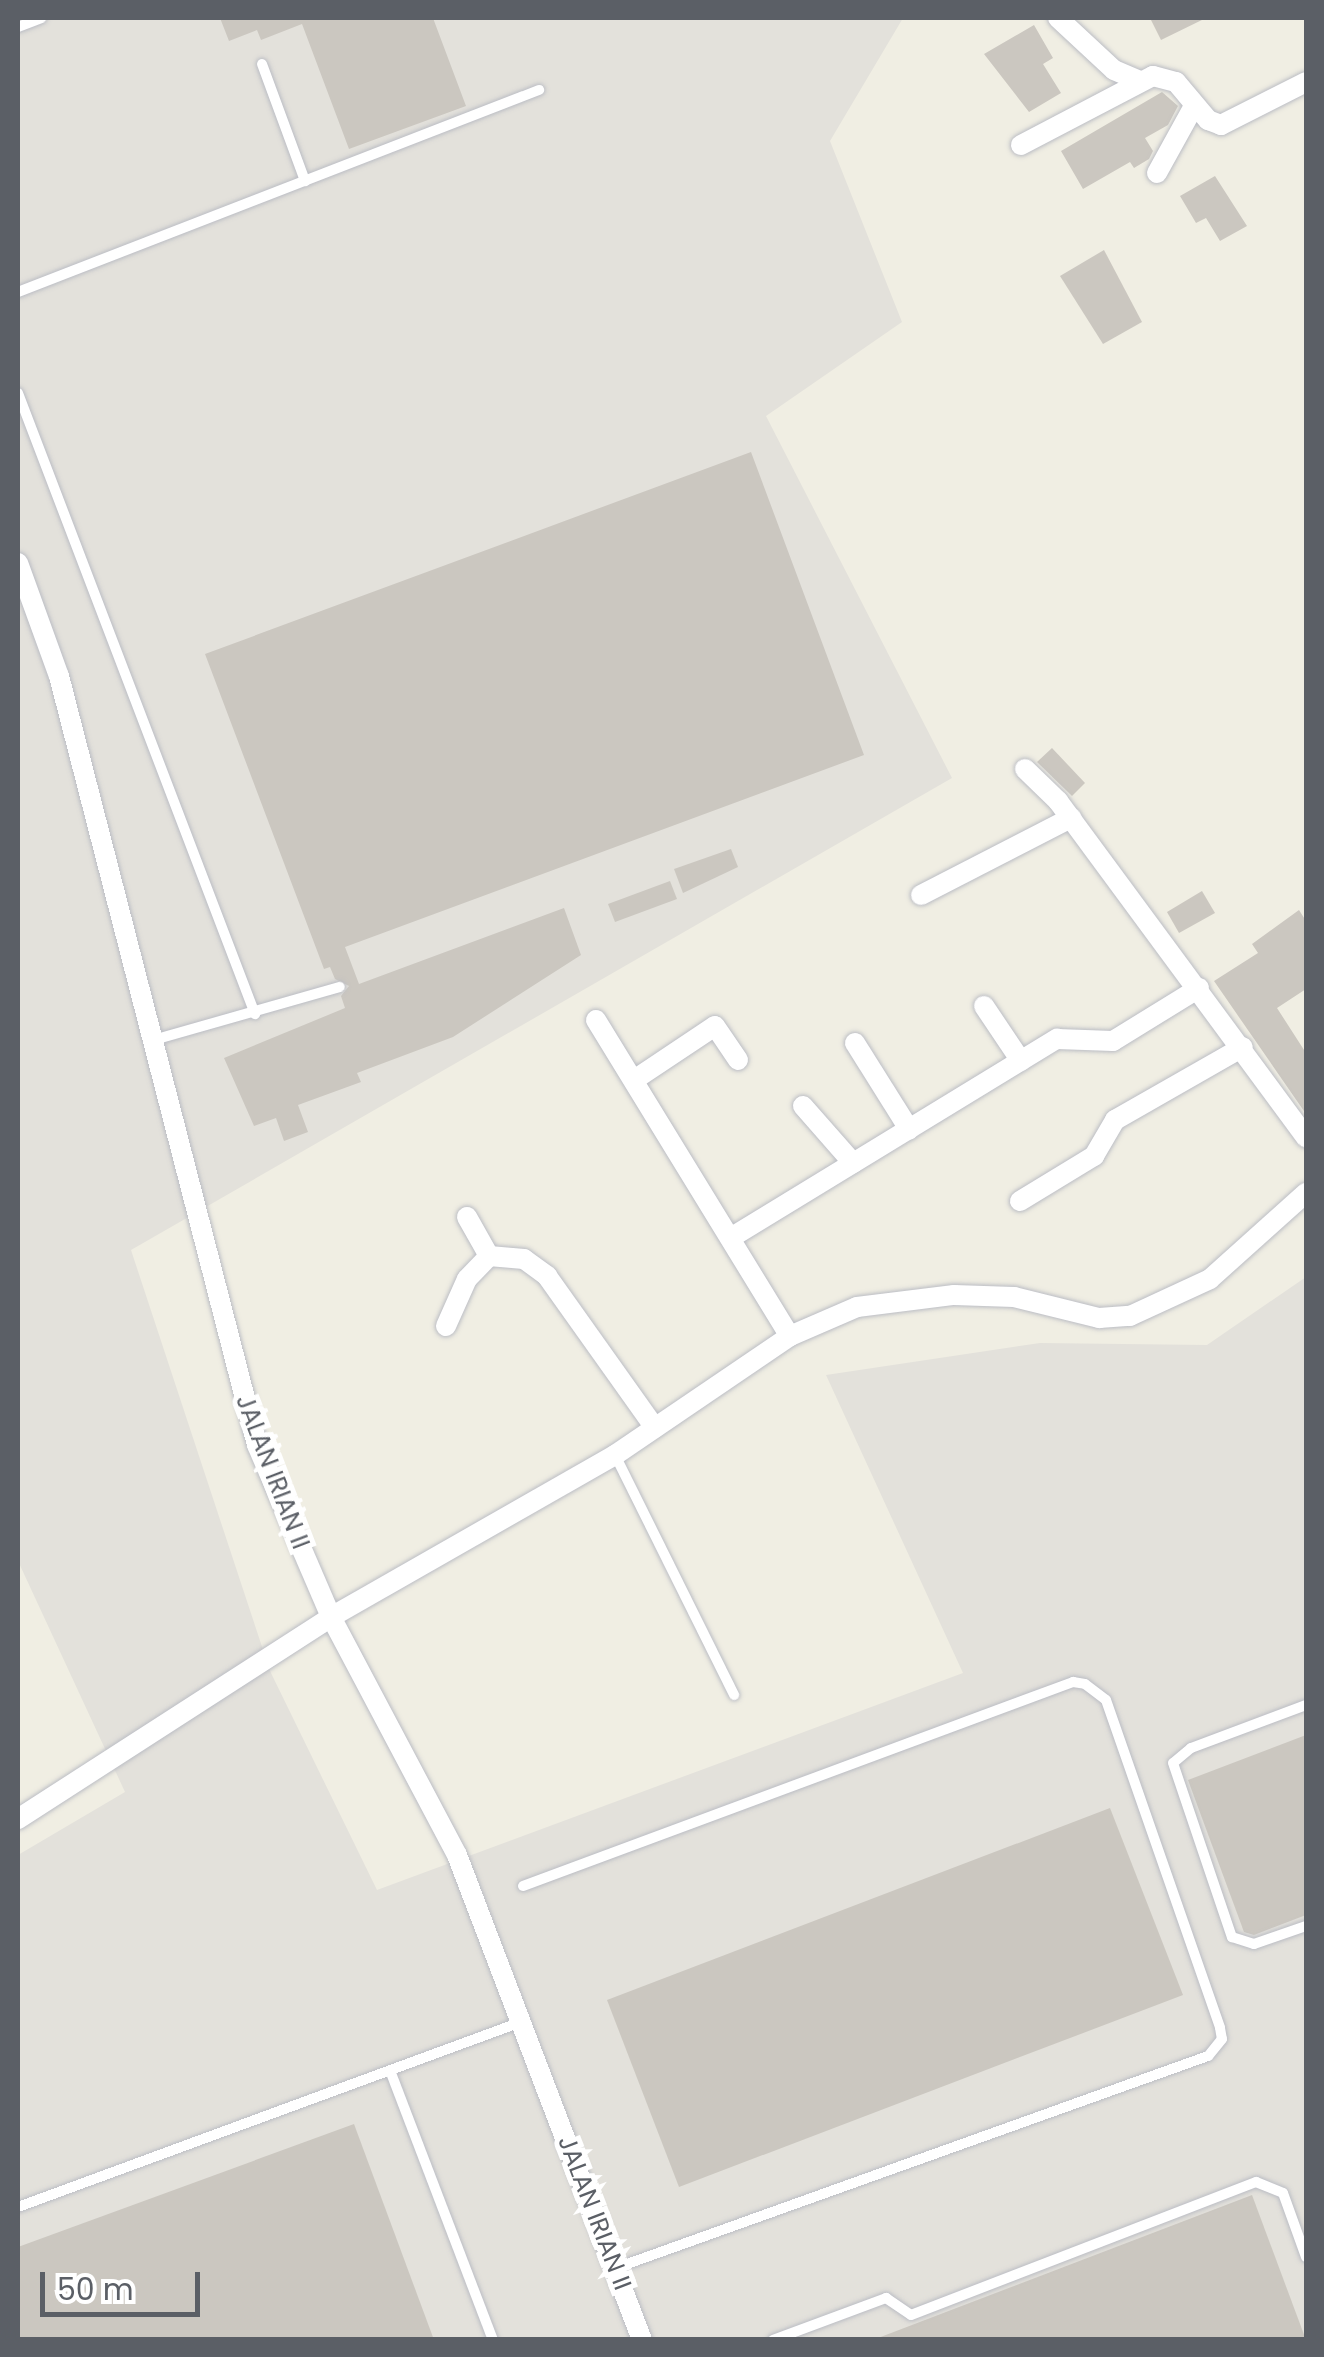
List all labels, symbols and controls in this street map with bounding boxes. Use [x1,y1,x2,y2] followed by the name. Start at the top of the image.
[229,1391,315,1553] street label: JALAN IRIAN II
[551,2132,637,2294] street label: JALAN IRIAN II
[45,2252,205,2314] scale bar
[57,2268,134,2311] text: 50 m

